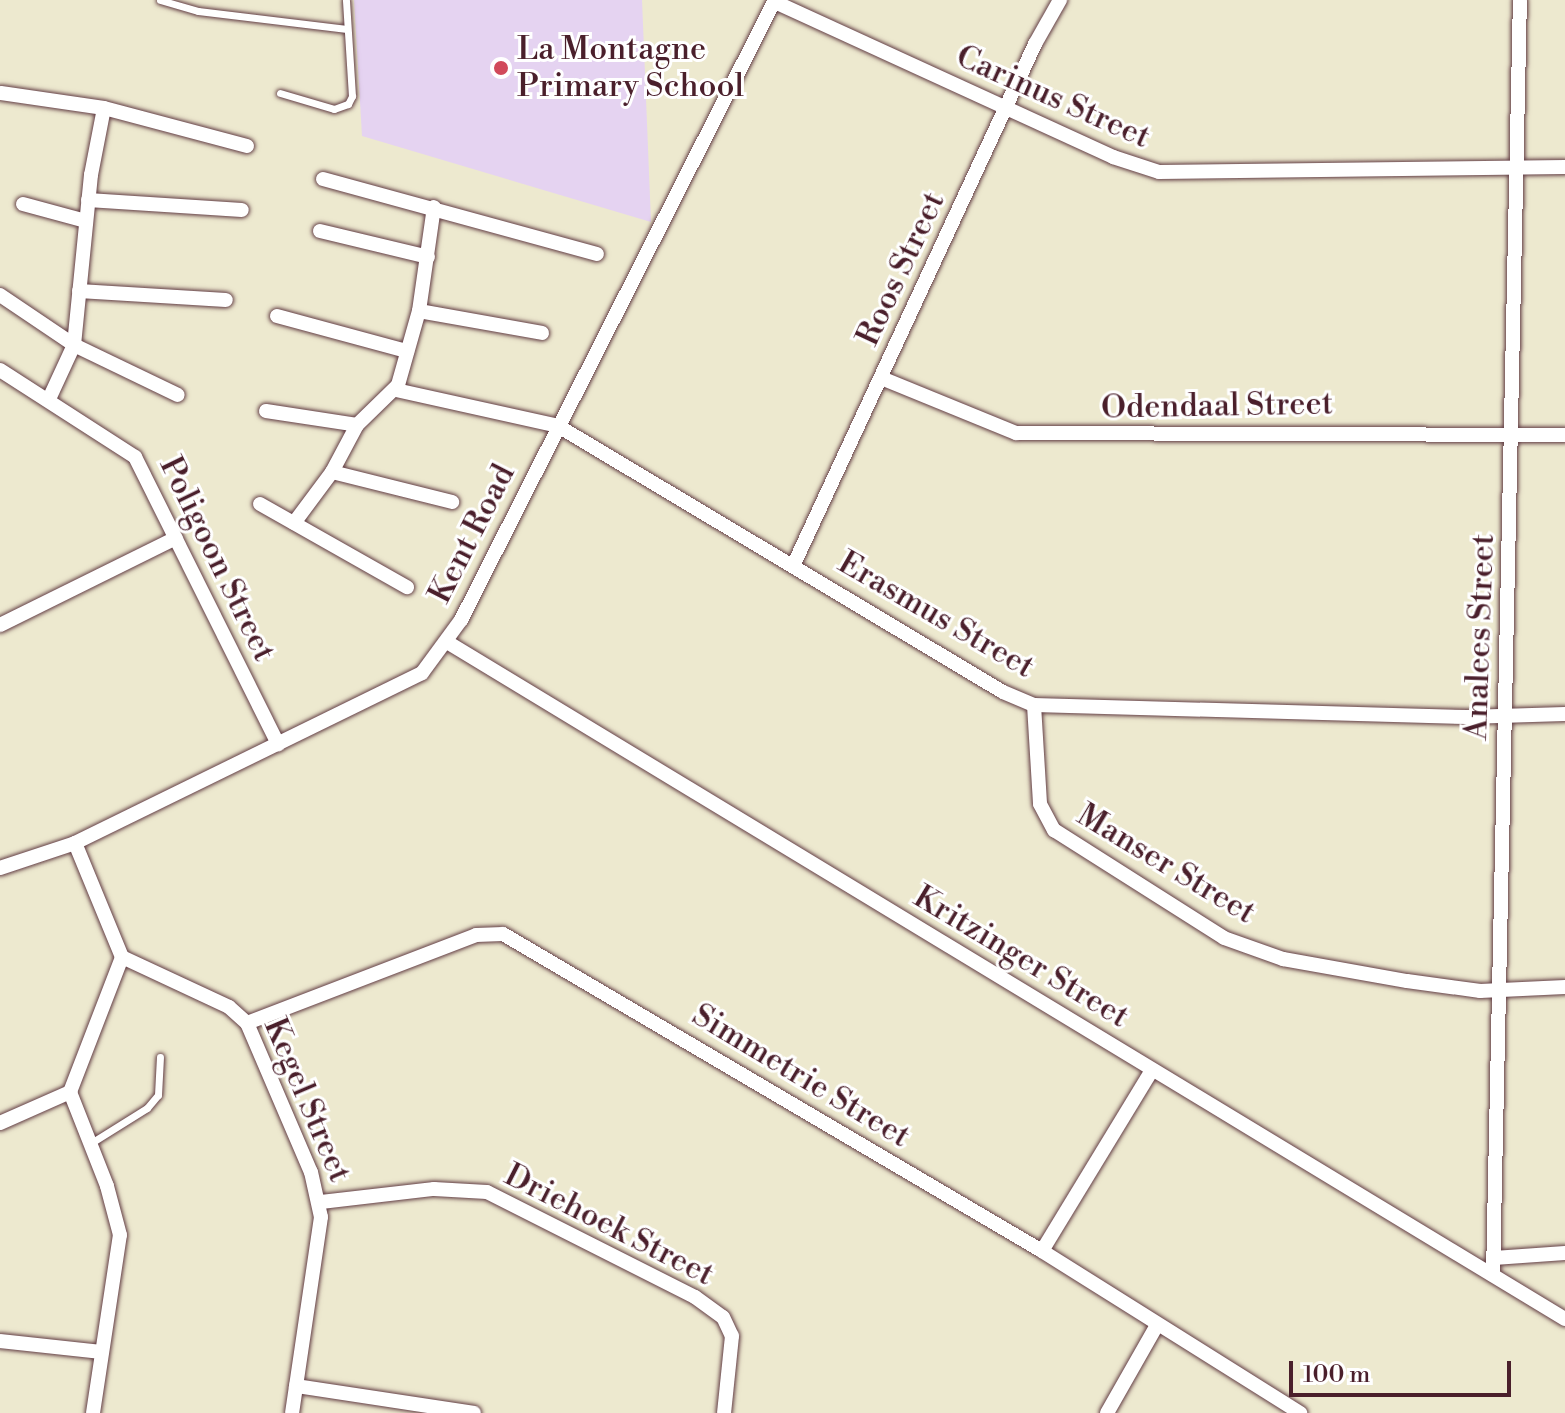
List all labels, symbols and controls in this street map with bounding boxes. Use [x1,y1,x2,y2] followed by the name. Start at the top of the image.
[517,31,744,106] place label: La Montagne Primary School
[950,37,1156,157] street label: Carinus Street
[492,59,510,77] marker: La Montagne Primary School
[849,186,953,352] street label: Roos Street
[1101,385,1333,427] street label: Odendaal Street
[151,450,283,668] street label: Poligoon Street
[421,458,523,610] street label: Kent Road
[1457,533,1503,741] street label: Analees Street
[831,543,1041,687] street label: Erasmus Street
[1070,796,1262,932] street label: Manser Street
[907,878,1135,1036] street label: Kritzinger Street
[685,996,917,1156] street label: Simmetrie Street
[255,1012,359,1188] street label: Kegel Street
[498,1156,720,1294] street label: Driehoek Street
[1293,1345,1515,1395] scale bar
[1303,1360,1370,1390] text: 100 m

